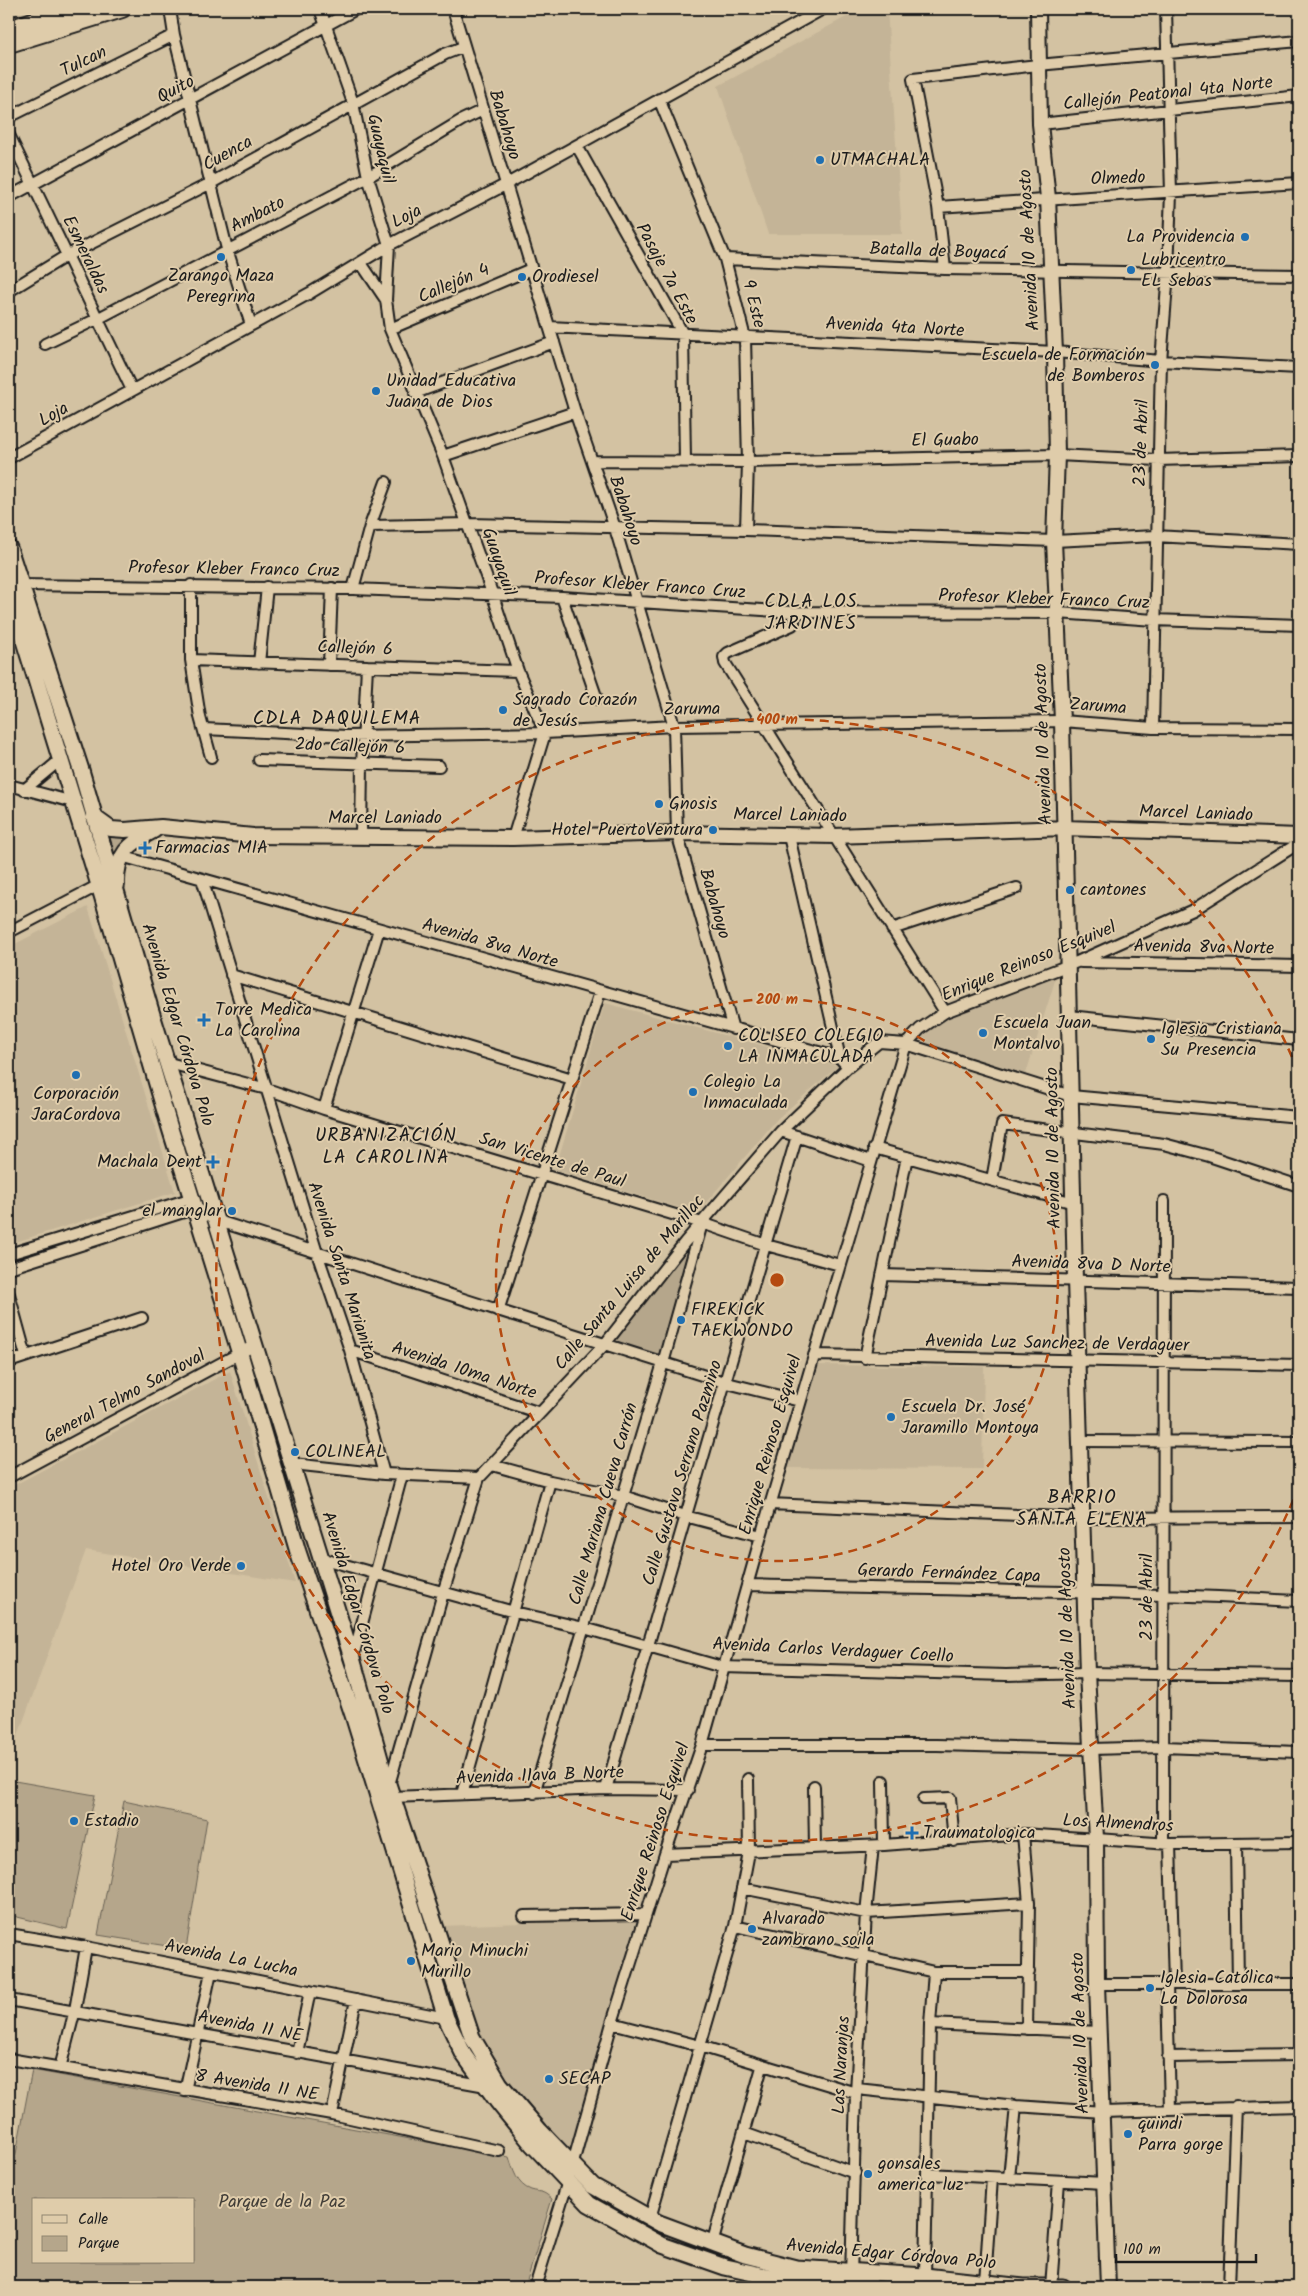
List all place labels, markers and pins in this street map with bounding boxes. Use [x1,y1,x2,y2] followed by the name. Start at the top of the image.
[830,146,930,175] place label: UTMACHALA
[814,154,826,166] marker: UTMACHALA
[1126,223,1235,252] place label: La Providencia
[1239,231,1251,243] marker: La Providencia
[1141,246,1226,296] place label: Lubricentro EL Sebas
[215,251,227,263] marker: Zarango Maza Peregrina
[168,262,274,312] place label: Zarango Maza Peregrina
[532,263,599,292] place label: Orodiesel
[1125,264,1137,276] marker: Lubricentro EL Sebas
[516,271,528,283] marker: Orodiesel
[981,341,1145,391] place label: Escuela de Formación de Bomberos
[1149,359,1161,371] marker: Escuela de Formación de Bomberos
[386,367,516,417] place label: Unidad Educativa Juana de Dios
[370,385,382,397] marker: Unidad Educativa Juana de Dios
[513,686,637,736] place label: Sagrado Corazón de Jesús
[497,704,509,716] marker: Sagrado Corazón de Jesús
[669,790,718,819] place label: Gnosis
[653,798,665,810] marker: Gnosis
[551,816,703,845] place label: Hotel PuertoVentura
[707,824,719,836] marker: Hotel PuertoVentura
[155,834,268,863] place label: Farmacias MIA
[139,842,151,854] marker: Farmacias MIA
[1080,876,1147,905] place label: cantones
[1064,884,1076,896] marker: cantones
[215,996,312,1046] place label: Torre Medica La Carolina
[993,1009,1091,1059] place label: Escuela Juan Montalvo
[197,1013,211,1027] marker: Torre Medica La Carolina
[1161,1015,1282,1065] place label: Iglesia Cristiana Su Presencia
[738,1022,883,1072] place label: COLISEO COLEGIO LA INMACULADA
[977,1027,989,1039] marker: Escuela Juan Montalvo
[1145,1033,1157,1045] marker: Iglesia Cristiana Su Presencia
[722,1040,734,1052] marker: COLISEO COLEGIO LA INMACULADA
[703,1068,788,1118] place label: Colegio La Inmaculada
[70,1069,82,1081] marker: Corporación JaraCordova
[31,1080,121,1130] place label: Corporación JaraCordova
[687,1086,699,1098] marker: Colegio La Inmaculada
[97,1148,203,1177] place label: Machala Dent
[206,1155,220,1169] marker: Machala Dent
[143,1197,223,1226] place label: el manglar
[226,1205,238,1217] marker: el manglar
[768,1271,786,1289] centre of rings
[691,1296,793,1346] place label: FIREKICK TAEKWONDO
[675,1314,687,1326] marker: FIREKICK TAEKWONDO
[901,1393,1039,1443] place label: Escuela Dr. José Jaramillo Montoya
[885,1411,897,1423] marker: Escuela Dr. José Jaramillo Montoya
[305,1438,386,1467] place label: COLINEAL
[289,1446,301,1458] marker: COLINEAL
[111,1552,231,1581] place label: Hotel Oro Verde
[235,1560,247,1572] marker: Hotel Oro Verde
[84,1807,139,1836] place label: Estadio
[68,1815,80,1827] marker: Estadio
[923,1819,1035,1848] place label: Traumatologica
[905,1826,919,1840] marker: Traumatologica
[762,1905,874,1955] place label: Alvarado zambrano soila
[746,1923,758,1935] marker: Alvarado zambrano soila
[421,1937,529,1987] place label: Mario Minuchi Murillo
[405,1955,417,1967] marker: Mario Minuchi Murillo
[1160,1964,1274,2014] place label: Iglesia Católica La Dolorosa
[1144,1982,1156,1994] marker: Iglesia Católica La Dolorosa
[559,2065,612,2094] place label: SECAP
[543,2073,555,2085] marker: SECAP
[1138,2110,1223,2160] place label: quindi Parra gorge
[1122,2128,1134,2140] marker: quindi Parra gorge
[877,2150,964,2200] place label: gonsales america luz
[862,2168,874,2180] marker: gonsales america luz

